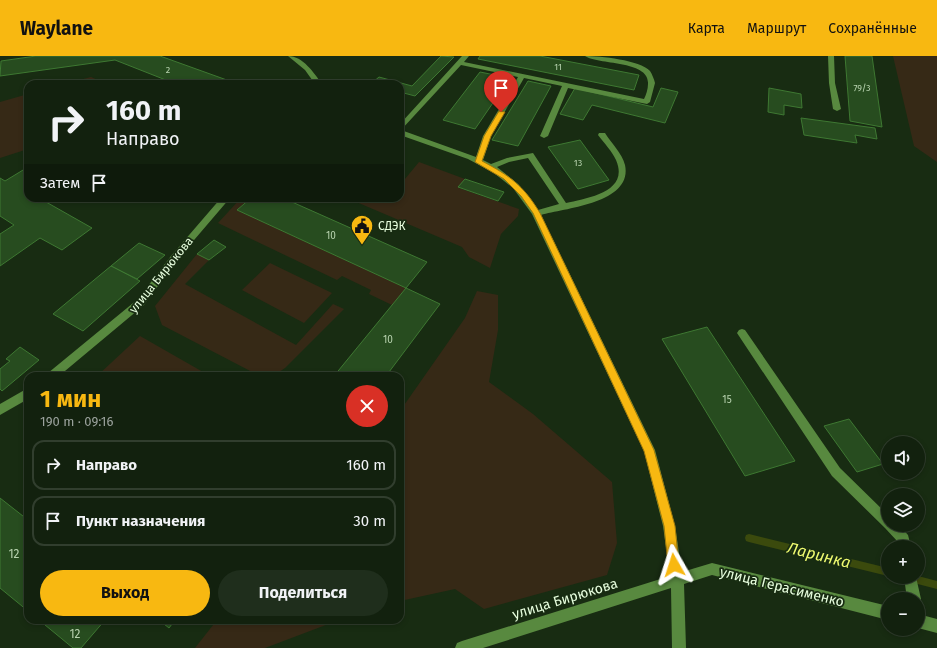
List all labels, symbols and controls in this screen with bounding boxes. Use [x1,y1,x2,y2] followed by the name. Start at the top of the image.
[20,17,93,40] text: Waylane
[688,20,725,37] text: Карта
[747,20,806,37] text: Маршрут
[828,20,917,37] text: Сохранённые
[554,62,562,72] house number: 11
[166,65,170,75] house number: 2
[484,71,518,112] pin
[490,77,512,99] icon: arrive
[853,83,871,93] house number: 79/3
[106,94,181,127] text: 160 m
[40,96,92,148] icon: right
[106,128,180,150] text: Направо
[574,158,582,168] house number: 13
[88,172,110,194] icon: arrive
[40,174,80,192] text: Затем
[349,213,375,246] public building icon: СДЭК
[378,219,406,233] place label: СДЭК
[326,230,336,242] house number: 10
[126,234,196,316] street label: улица Бирюкова
[383,334,393,346] house number: 10
[40,385,101,413] text: 1 мин
[346,385,388,427] button: close
[722,394,732,406] house number: 15
[40,414,113,429] text: 190 m · 09:16
[881,436,925,636] map controls
[881,436,925,480] button: sound
[42,454,64,476] icon: right
[76,456,137,474] text: Направо
[346,456,386,474] text: 160 m
[881,488,925,532] button: layers
[42,510,64,532] icon: arrive
[76,512,205,530] text: Пункт назначения
[353,512,386,530] text: 30 m
[784,538,853,572] water label: Ларинка
[881,540,925,584] button: +
[653,544,695,586] position arrow
[8,547,20,561] house number: 12
[718,563,846,611] street label: улица Герасименко
[40,570,210,616] button: Выход
[218,570,388,616] button: Поделиться
[510,575,620,623] street label: улица Бирюкова
[881,592,925,636] button: −
[69,627,81,641] house number: 12

